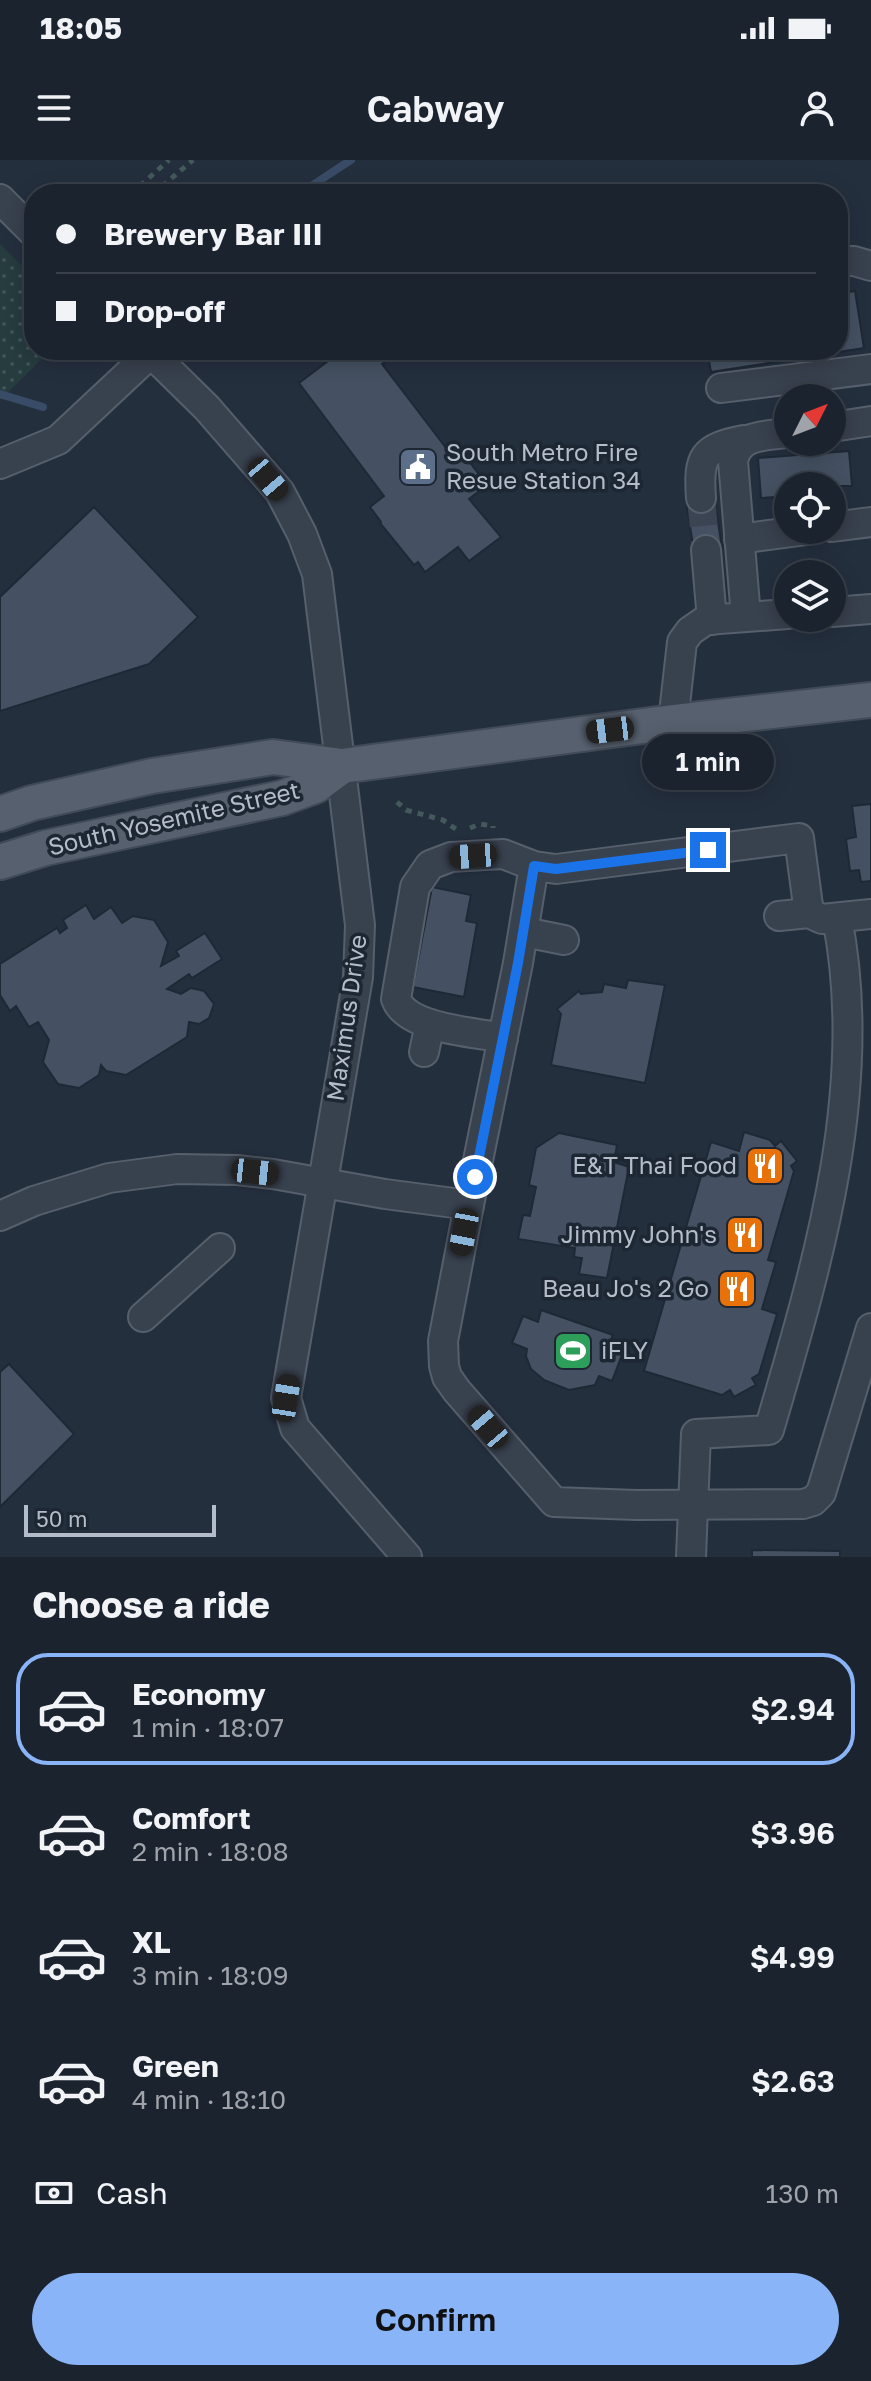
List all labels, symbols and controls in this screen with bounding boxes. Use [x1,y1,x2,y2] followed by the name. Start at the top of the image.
[40,10,122,46] text: 18:05
[32,86,76,130] icon: menu
[795,86,839,130] icon: person
[366,87,505,130] text: Cabway
[104,216,323,252] text: Brewery Bar III
[104,293,225,329] text: Drop-off
[774,384,846,456] north arrow
[774,384,846,632] map controls
[446,437,641,494] place label: South Metro Fire Resue Station 34
[397,446,439,488] public building icon: South Metro Fire Resue Station 34
[243,453,293,505] car
[774,472,846,544] button: locate
[774,560,846,632] button: layers
[585,715,635,745] car
[642,734,774,790] callout: 1 min
[675,746,741,777] text: 1 min
[45,774,302,861] street label: South Yosemite Street
[690,832,726,868] route end
[448,842,498,870] car
[319,933,372,1103] street label: Maximus Drive
[744,1145,786,1187] restaurant icon: E&T Thai Food
[572,1150,737,1179] place label: E&T Thai Food
[230,1158,280,1186] car
[457,1159,493,1195] route start
[448,1206,480,1258] car
[724,1214,766,1256] restaurant icon: Jimmy John's
[561,1219,717,1248] place label: Jimmy John's
[716,1268,758,1310] restaurant icon: Beau Jo's 2 Go
[542,1273,709,1302] place label: Beau Jo's 2 Go
[552,1330,594,1372] sports icon: iFLY
[601,1335,649,1364] place label: iFLY
[270,1372,302,1424] car
[463,1401,513,1453] car
[24,1501,216,1537] scale bar
[36,1505,87,1532] text: 50 m
[32,1583,270,1626] text: Choose a ride
[36,1673,108,1745] icon: car
[132,1676,266,1712] text: Economy
[750,1691,835,1727] text: $2.94
[132,1712,284,1743] text: 1 min · 18:07
[36,1797,108,1869] icon: car
[132,1800,251,1836] text: Comfort
[750,1815,835,1851] text: $3.96
[132,1836,289,1867] text: 2 min · 18:08
[36,1921,108,1993] icon: car
[132,1924,171,1960] text: XL
[750,1939,835,1975] text: $4.99
[132,1960,289,1991] text: 3 min · 18:09
[36,2045,108,2117] icon: car
[132,2048,219,2084] text: Green
[751,2063,835,2099] text: $2.63
[132,2084,286,2115] text: 4 min · 18:10
[32,2171,76,2215] icon: cash
[96,2175,168,2211] text: Cash
[766,2178,839,2209] text: 130 m
[32,2273,839,2365] button: Confirm

